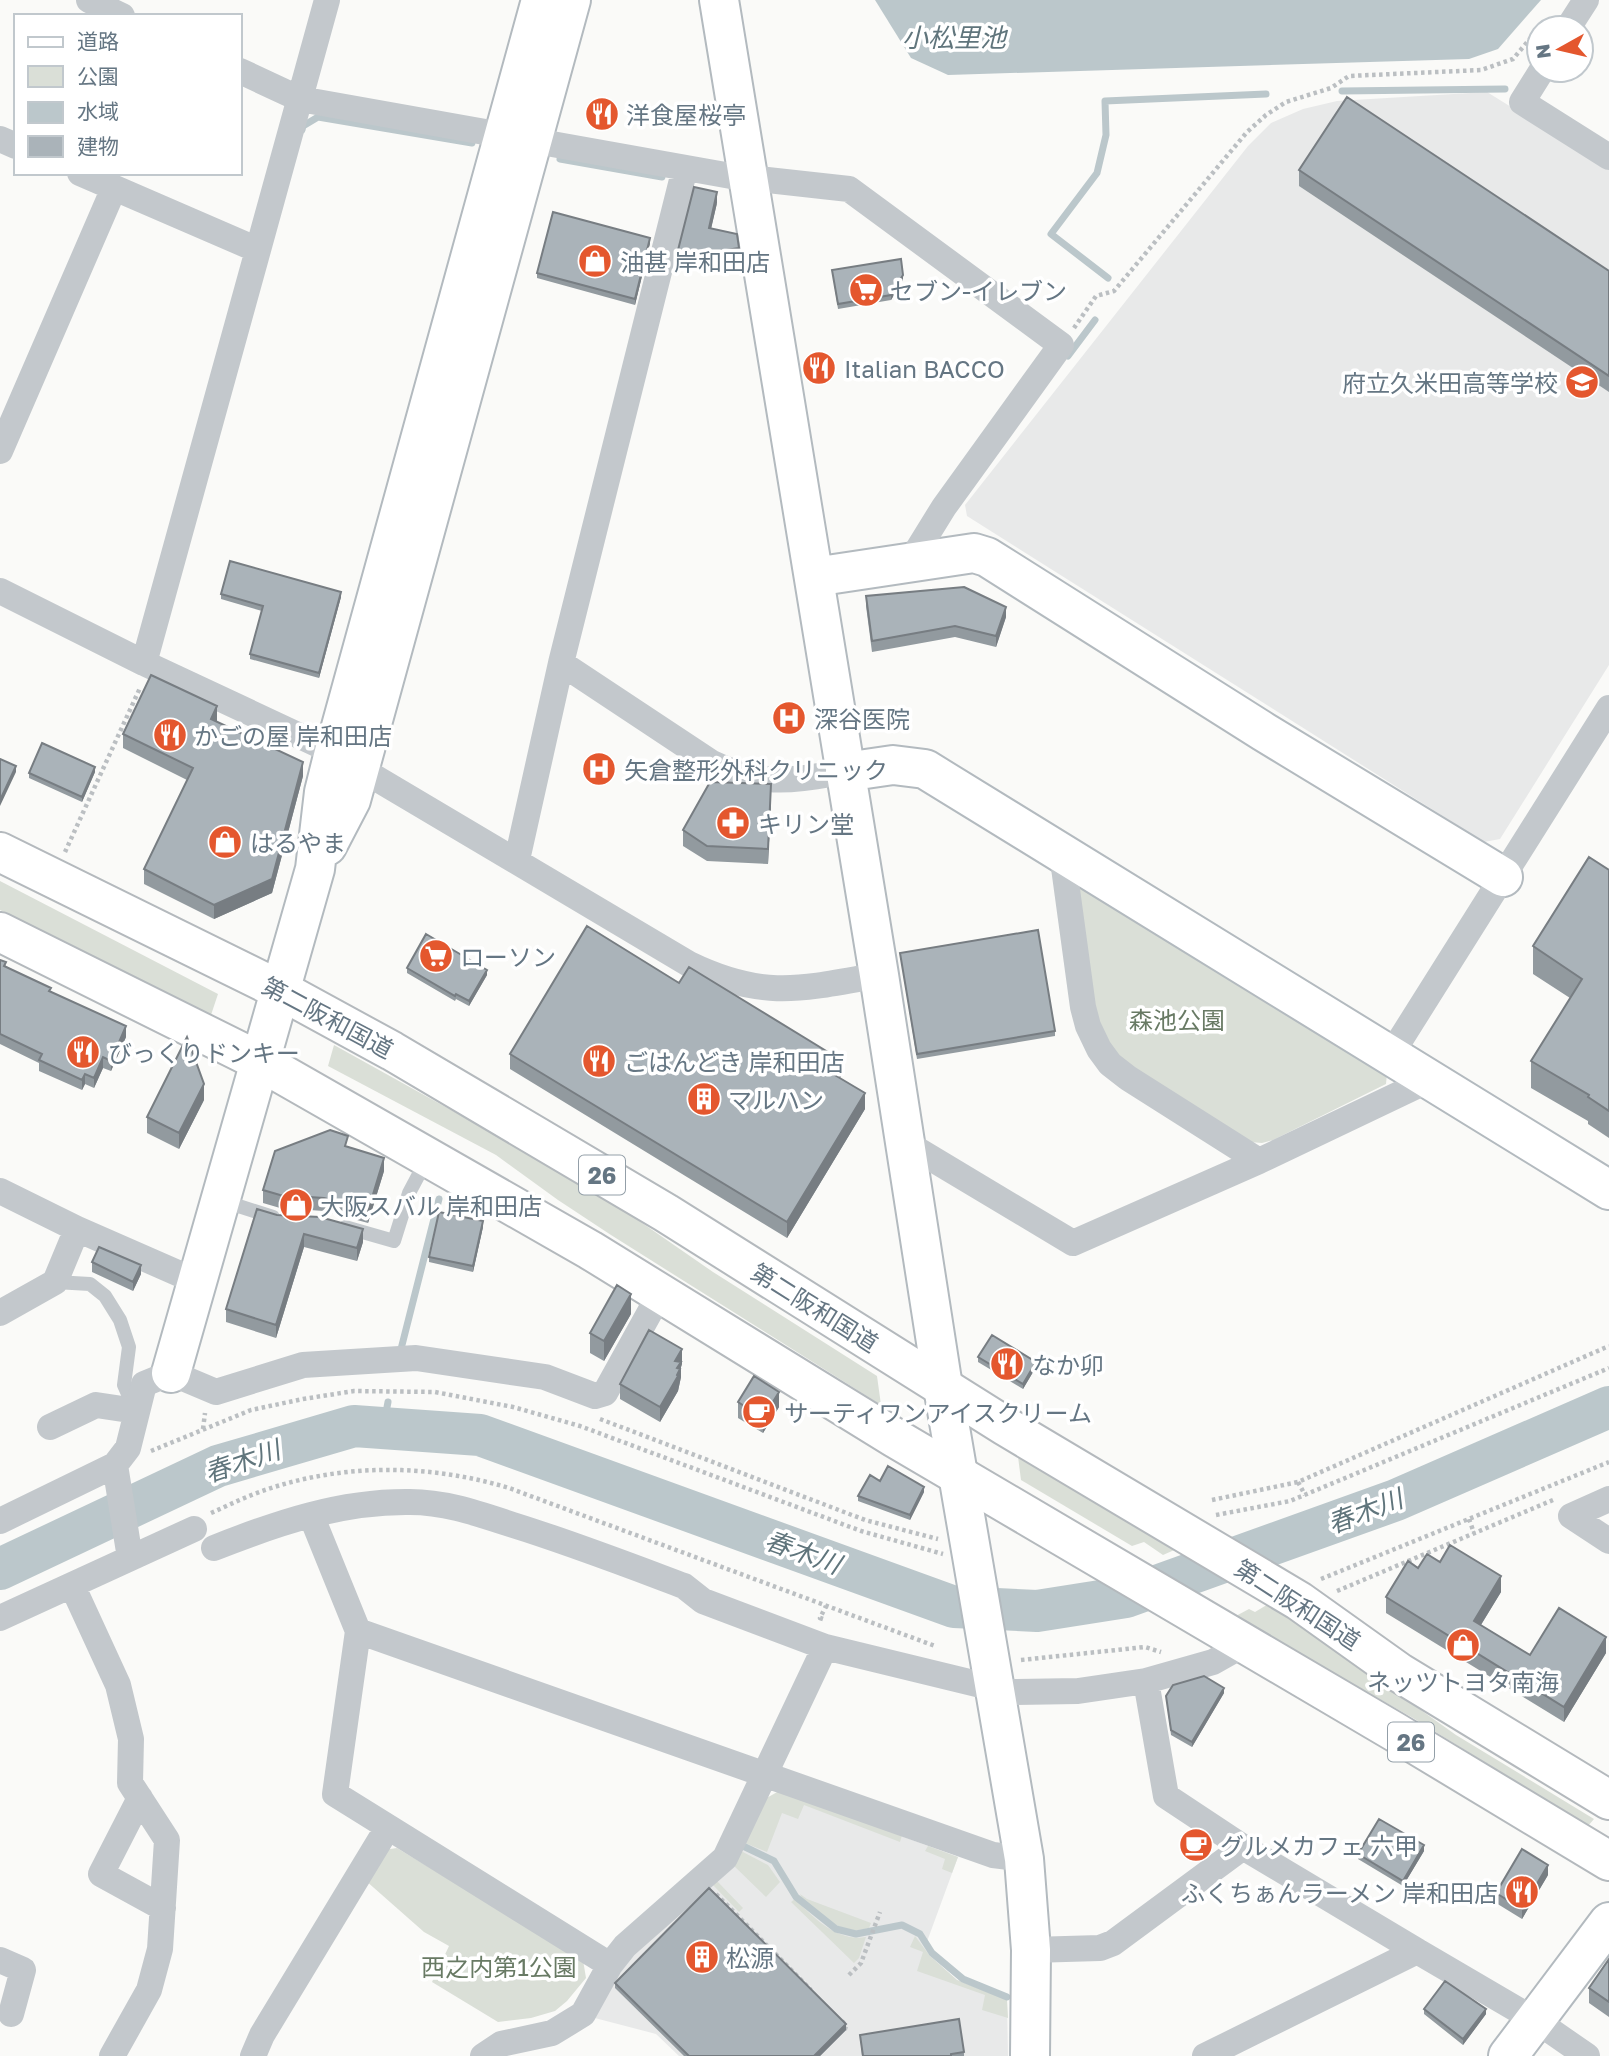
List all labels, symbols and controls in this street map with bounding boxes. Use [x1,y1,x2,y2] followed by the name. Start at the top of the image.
[14,14,242,175] legend
[1525,14,1595,84] north arrow
[902,22,1009,53] water label: 小松里池
[77,28,119,54] text: 道路
[1530,43,1555,60] text: N
[77,63,119,89] text: 公園
[583,95,621,133] restaurant icon: 洋食屋桜亭
[77,98,119,124] text: 水域
[626,100,746,129] place label: 洋食屋桜亭
[77,133,119,159] text: 建物
[576,242,614,280] shop icon: 油甚 岸和田店
[620,247,770,276] place label: 油甚 岸和田店
[847,271,885,309] supermarket icon: セブン-イレブン
[890,276,1067,305] place label: セブン-イレブン
[800,349,838,387] restaurant icon: Italian BACCO
[844,354,1005,383] place label: Italian BACCO
[1563,363,1601,401] school or university icon: 府立久米田高等学校
[1342,368,1558,397] place label: 府立久米田高等学校
[770,699,808,737] hospital icon: 深谷医院
[814,704,910,733] place label: 深谷医院
[151,716,189,754] restaurant icon: かごの屋 岸和田店
[194,721,392,750] place label: かごの屋 岸和田店
[580,750,618,788] hospital icon: 矢倉整形外科クリニック
[624,755,888,784] place label: 矢倉整形外科クリニック
[714,804,752,842] pharmacy icon: キリン堂
[758,809,854,838] place label: キリン堂
[206,823,244,861] shop icon: はるやま
[250,828,346,857] place label: はるやま
[417,937,455,975] supermarket icon: ローソン
[460,942,556,971] place label: ローソン
[258,970,398,1064] street label: 第二阪和国道
[1129,1005,1225,1034] park label: 森池公園
[64,1033,102,1071] restaurant icon: びっくりドンキー
[108,1038,300,1067] place label: びっくりドンキー
[580,1042,618,1080] restaurant icon: ごはんどき 岸和田店
[624,1047,845,1076] place label: ごはんどき 岸和田店
[685,1080,723,1118] building icon: マルハン
[728,1085,824,1114] place label: マルハン
[579,1156,625,1194] road number: 26
[277,1186,315,1224] shop icon: 大阪スバル 岸和田店
[320,1191,542,1220] place label: 大阪スバル 岸和田店
[746,1257,884,1357] street label: 第二阪和国道
[988,1345,1026,1383] restaurant icon: なか卯
[1032,1350,1104,1379] place label: なか卯
[740,1393,778,1431] cafe icon: サーティワンアイスクリーム
[784,1398,1092,1427] place label: サーティワンアイスクリーム
[200,1433,287,1488] water label: 春木川
[1323,1481,1410,1539] water label: 春木川
[761,1524,848,1581] water label: 春木川
[1230,1553,1366,1655] street label: 第二阪和国道
[1444,1626,1482,1664] shop icon: ネッツトヨタ南海
[1367,1667,1559,1696] place label: ネッツトヨタ南海
[1388,1722,1434,1762] road number: 26
[1177,1826,1215,1864] cafe icon: グルメカフェ 六甲
[1220,1831,1418,1860] place label: グルメカフェ 六甲
[1503,1873,1541,1911] restaurant icon: ふくちぁんラーメン 岸和田店
[1181,1878,1498,1907] place label: ふくちぁんラーメン 岸和田店
[683,1938,721,1976] building icon: 松源
[726,1943,774,1972] place label: 松源
[421,1952,577,1981] park label: 西之内第1公園

